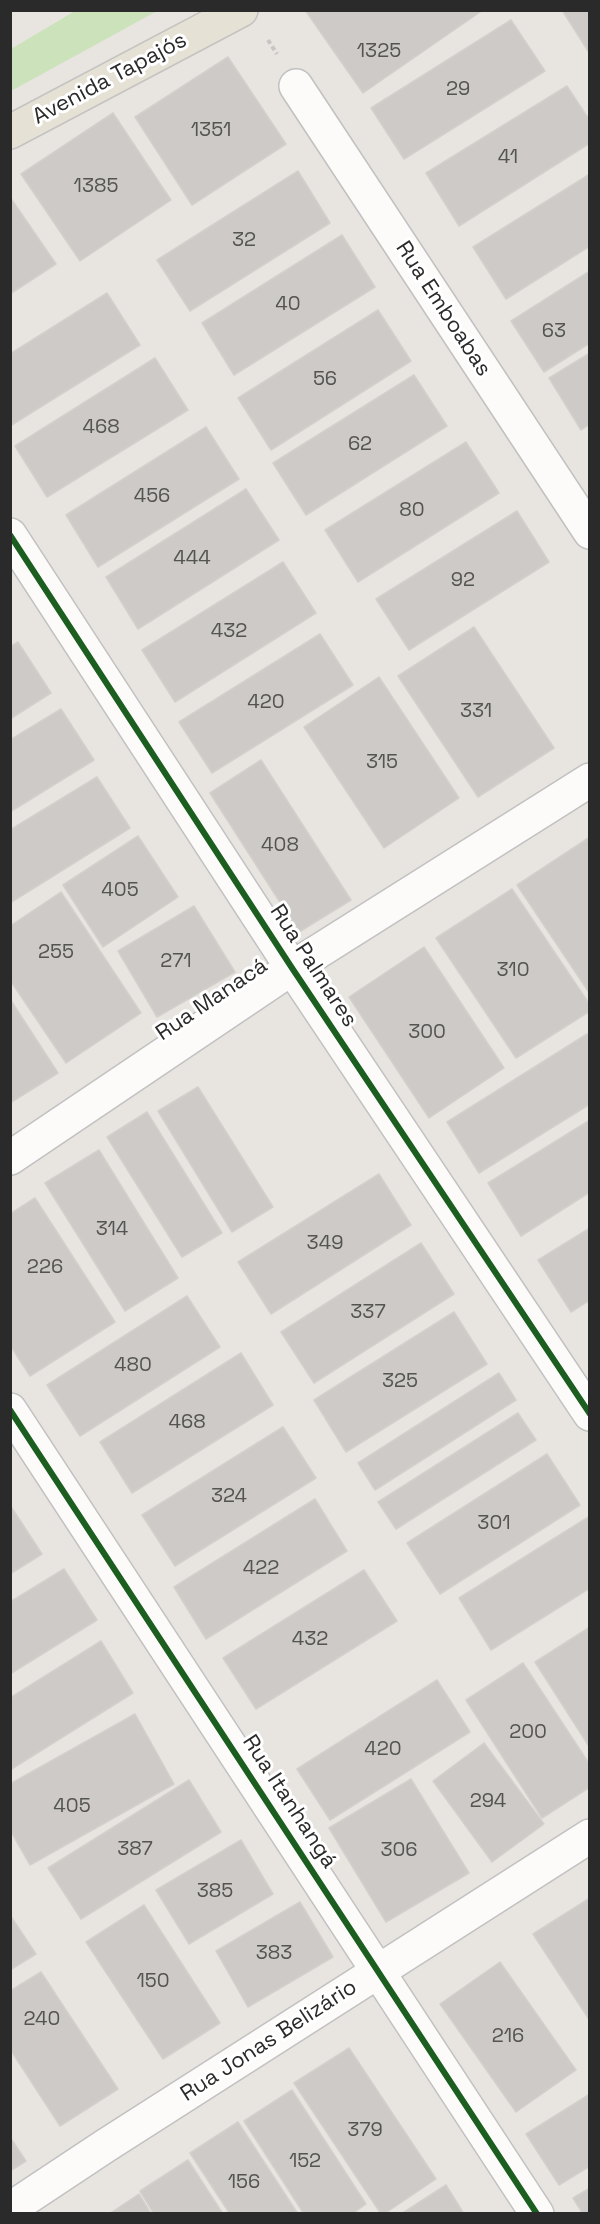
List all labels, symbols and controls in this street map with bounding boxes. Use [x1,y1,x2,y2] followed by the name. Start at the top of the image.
[29,27,191,131] street label: Avenida Tapajós
[357,40,401,64] house number: 1325
[446,78,470,102] house number: 29
[191,119,231,143] house number: 1351
[498,146,518,170] house number: 41
[74,175,118,199] house number: 1385
[232,229,256,253] house number: 32
[390,237,496,381] street label: Rua Emboabas
[275,293,301,317] house number: 40
[542,320,566,344] house number: 63
[313,368,337,392] house number: 56
[82,416,120,440] house number: 468
[348,433,372,457] house number: 62
[134,485,170,509] house number: 456
[399,499,425,523] house number: 80
[173,547,211,571] house number: 444
[451,569,475,593] house number: 92
[211,620,247,644] house number: 432
[247,691,285,715] house number: 420
[460,700,492,724] house number: 331
[366,751,398,775] house number: 315
[261,834,299,858] house number: 408
[101,879,139,903] house number: 405
[264,900,362,1032] street label: Rua Palmares
[38,941,74,965] house number: 255
[160,950,192,974] house number: 271
[151,953,273,1047] street label: Rua Manacá
[497,959,529,983] house number: 310
[408,1021,446,1045] house number: 300
[96,1218,128,1242] house number: 314
[307,1232,343,1256] house number: 349
[27,1256,63,1280] house number: 226
[350,1301,386,1325] house number: 337
[114,1354,152,1378] house number: 480
[382,1370,418,1394] house number: 325
[168,1411,206,1435] house number: 468
[211,1485,247,1509] house number: 324
[477,1512,511,1536] house number: 301
[243,1557,279,1581] house number: 422
[292,1628,328,1652] house number: 432
[509,1721,547,1745] house number: 200
[236,1730,342,1874] street label: Rua Itanhangá
[364,1738,402,1762] house number: 420
[470,1790,506,1814] house number: 294
[53,1795,91,1819] house number: 405
[117,1838,153,1862] house number: 387
[380,1839,418,1863] house number: 306
[197,1880,233,1904] house number: 385
[256,1942,292,1966] house number: 383
[136,1970,170,1994] house number: 150
[176,1974,362,2108] street label: Rua Jonas Belizário
[24,2008,60,2032] house number: 240
[492,2025,524,2049] house number: 216
[347,2119,383,2143] house number: 379
[289,2150,321,2174] house number: 152
[228,2171,260,2195] house number: 156

